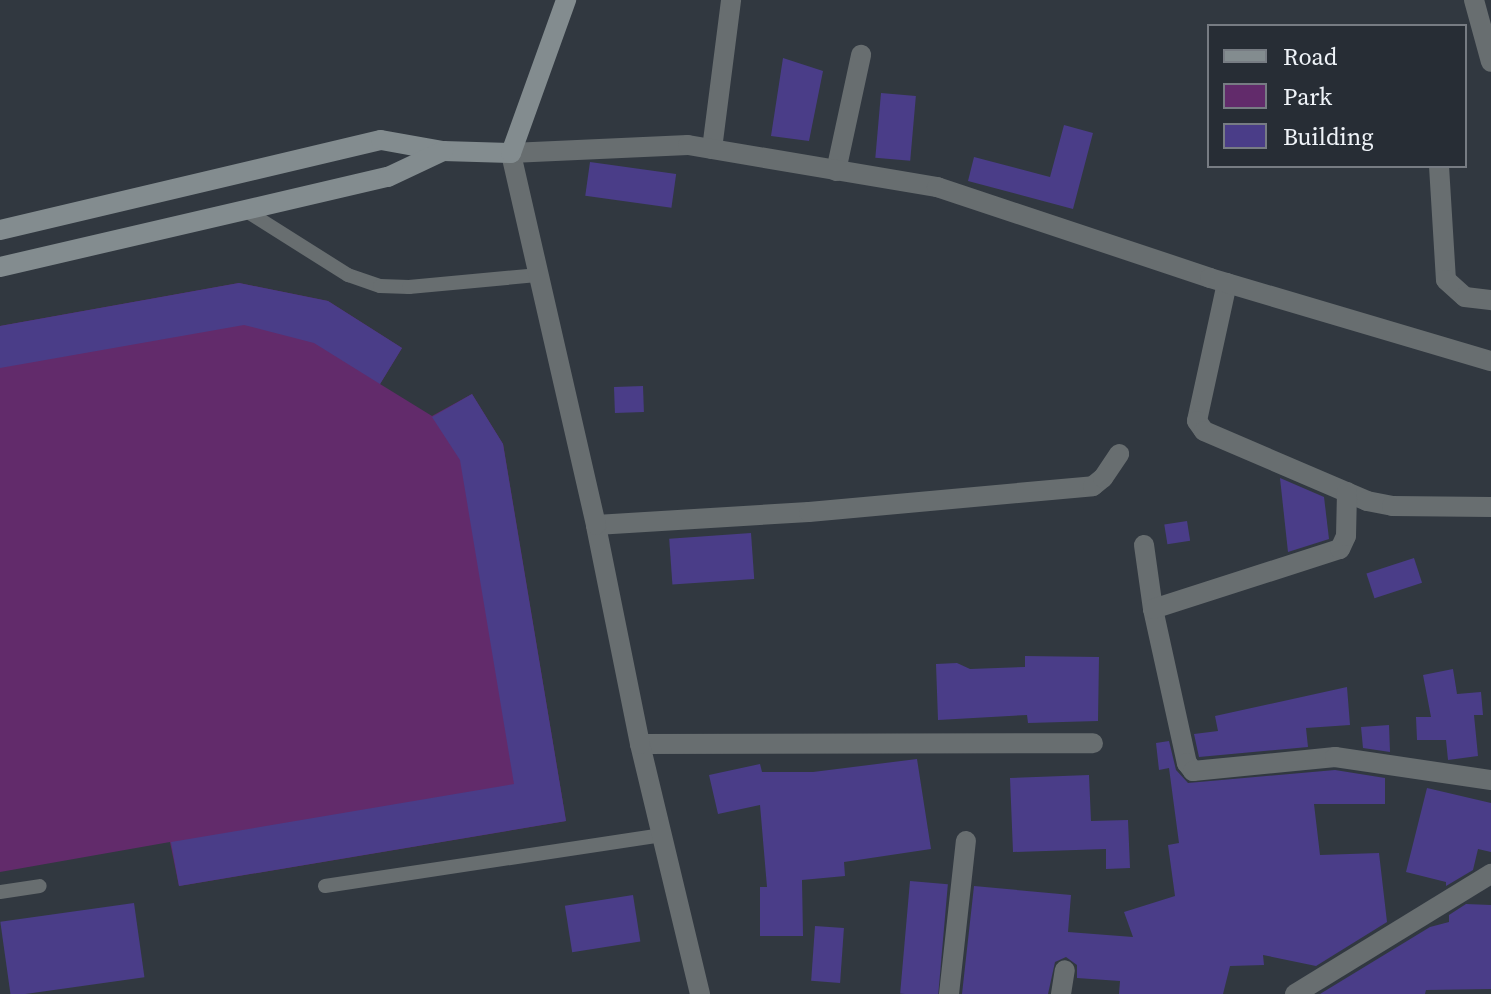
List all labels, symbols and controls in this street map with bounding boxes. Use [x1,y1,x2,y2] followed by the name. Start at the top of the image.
[1207,24,1467,168] legend
[1283,40,1337,73] text: Road
[1283,80,1332,113] text: Park
[1283,120,1374,153] text: Building

